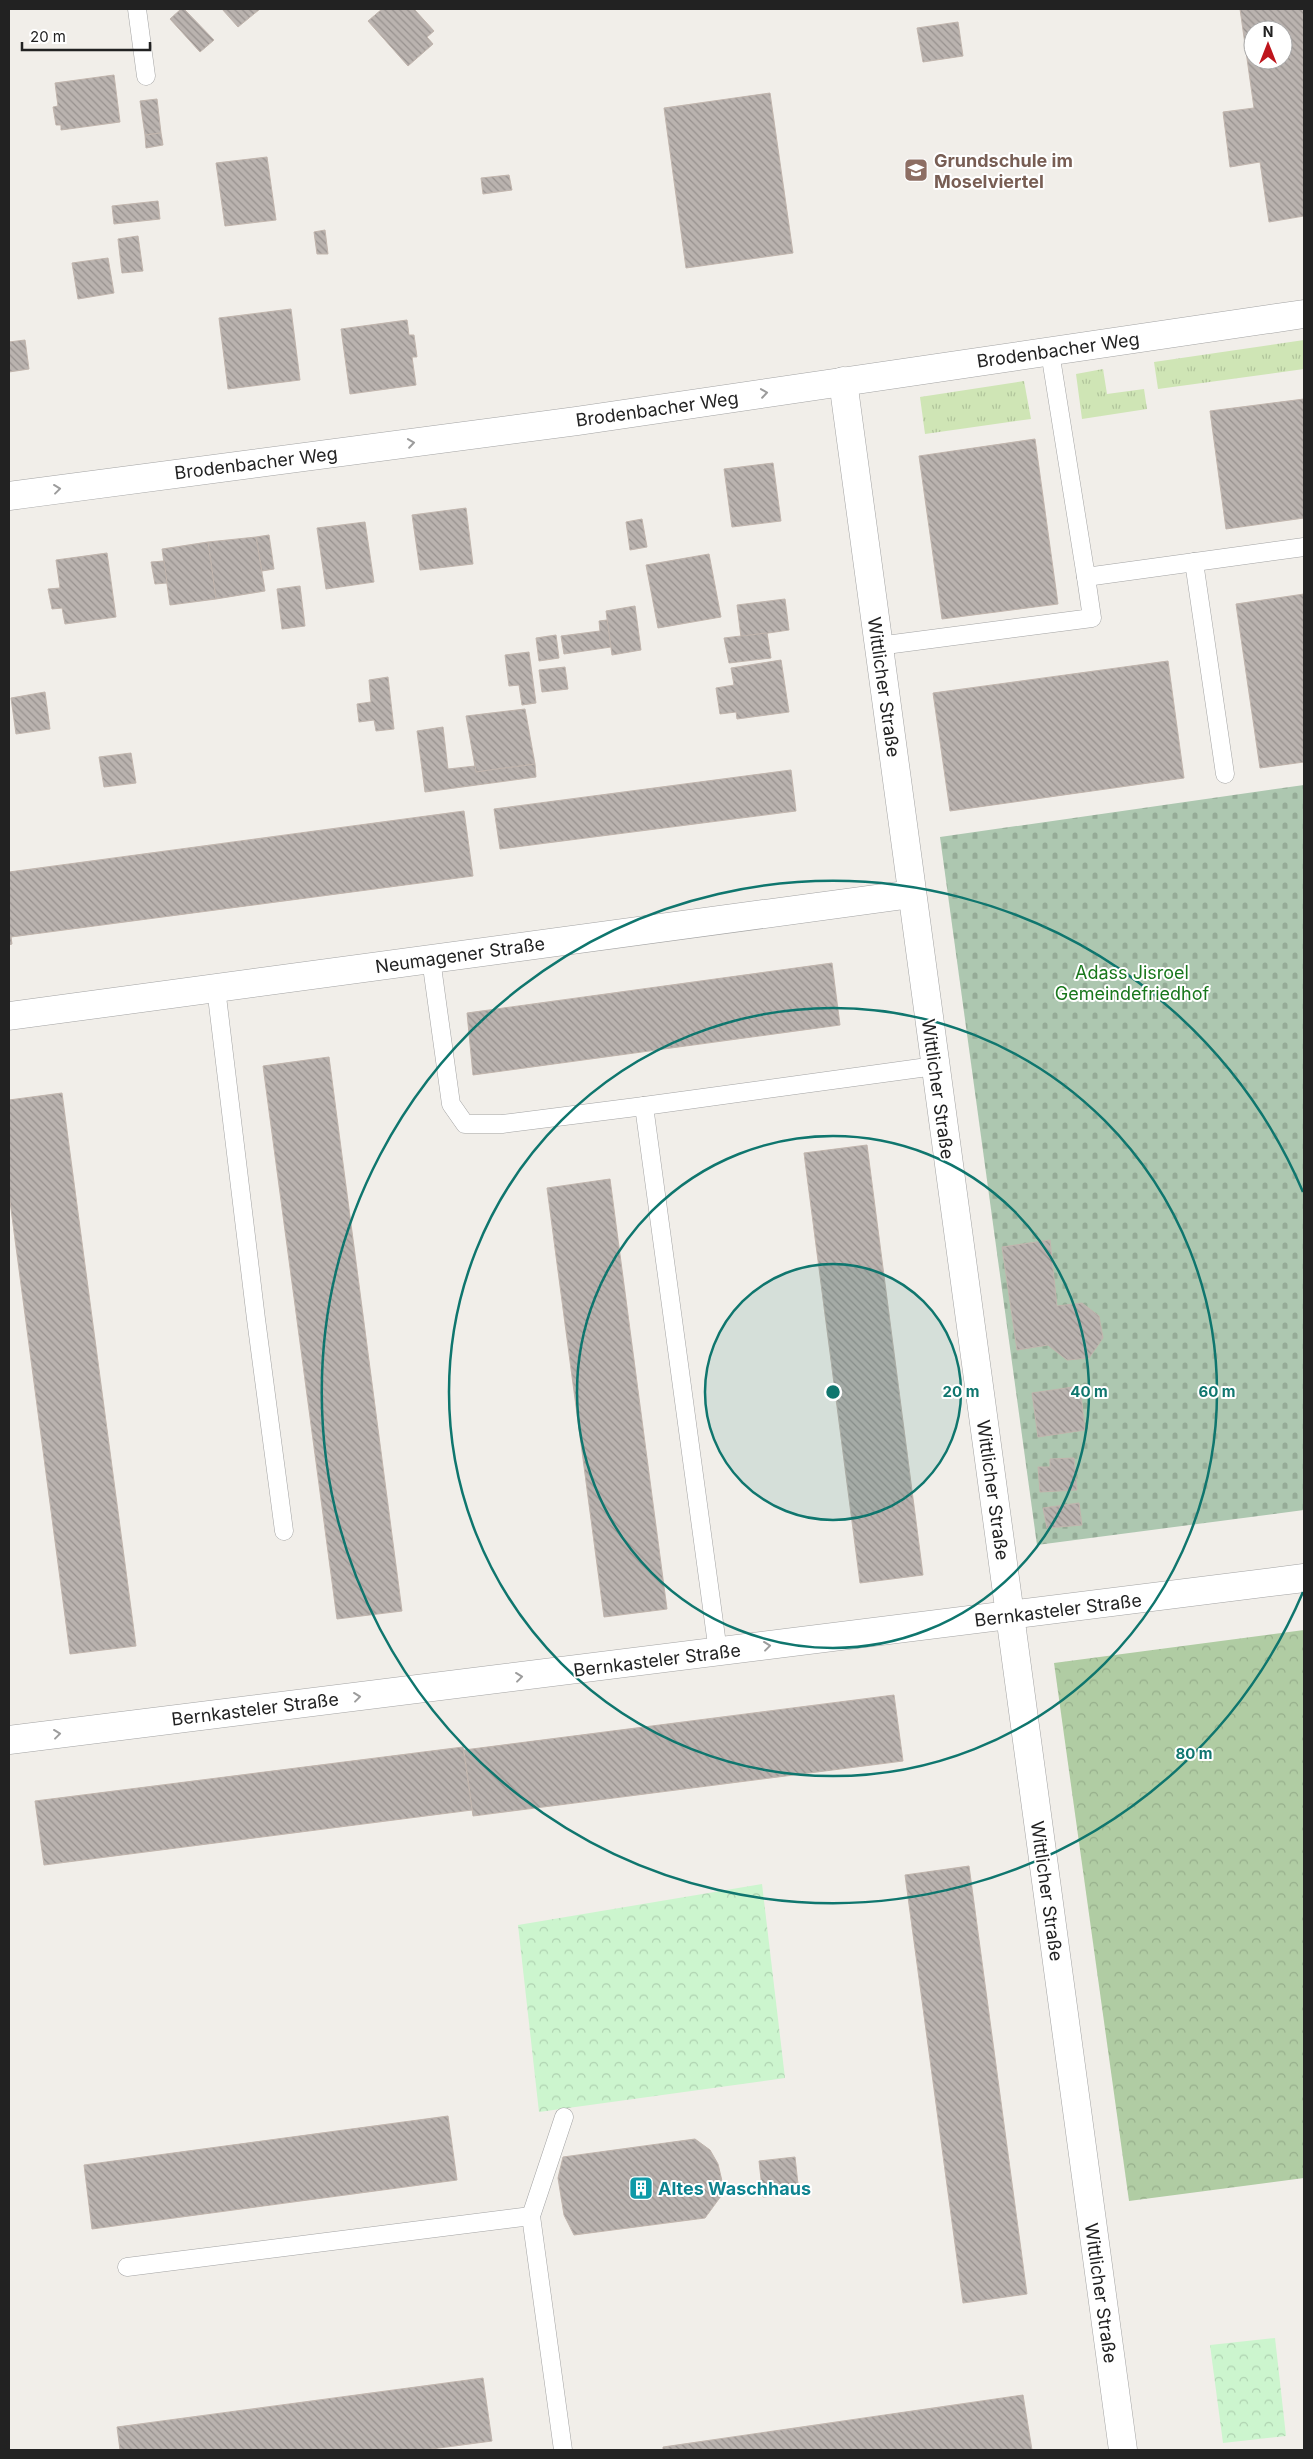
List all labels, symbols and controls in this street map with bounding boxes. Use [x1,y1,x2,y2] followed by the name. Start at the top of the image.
[22,20,150,52] scale bar
[1243,20,1293,70] north arrow
[1263,23,1273,40] text: N
[30,27,66,46] text: 20 m
[934,150,1073,192] place label: Grundschule im Moselviertel
[903,157,929,183] school or university icon: Grundschule im Moselviertel
[975,328,1141,372] street label: Brodenbacher Weg
[574,387,740,431] street label: Brodenbacher Weg
[760,388,768,399] one-way arrow
[407,438,415,449] one-way arrow
[173,443,339,483] street label: Brodenbacher Weg
[53,484,61,495] one-way arrow
[864,616,904,758] street label: Wittlicher Straße
[374,933,546,977] street label: Neumagener Straße
[1055,962,1210,1004] park label: Adass Jisroel Gemeindefriedhof
[918,1018,958,1160] street label: Wittlicher Straße
[943,1382,979,1401] text: 20 m
[1070,1382,1108,1401] text: 40 m
[1198,1382,1236,1401] text: 60 m
[824,1383,842,1401] centre of rings
[973,1419,1013,1561] street label: Wittlicher Straße
[973,1589,1143,1631] street label: Bernkasteler Straße
[572,1639,742,1681] street label: Bernkasteler Straße
[763,1641,771,1652] one-way arrow
[515,1672,523,1683] one-way arrow
[170,1688,340,1730] street label: Bernkasteler Straße
[354,1692,362,1703] one-way arrow
[53,1729,61,1740] one-way arrow
[1175,1744,1213,1763] text: 80 m
[1027,1820,1067,1962] street label: Wittlicher Straße
[628,2175,654,2201] building icon: Altes Waschhaus
[658,2178,811,2199] place label: Altes Waschhaus
[1081,2222,1121,2364] street label: Wittlicher Straße

